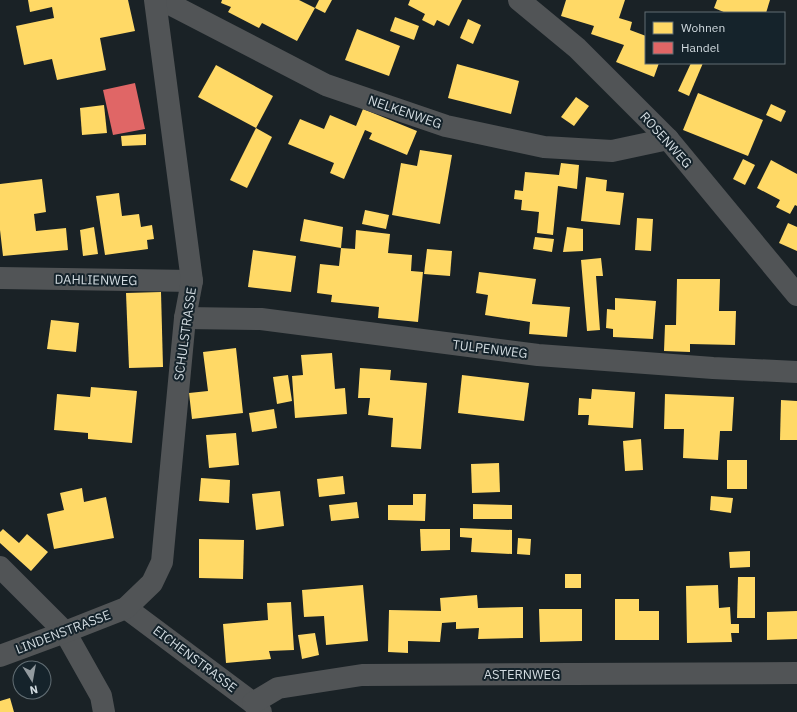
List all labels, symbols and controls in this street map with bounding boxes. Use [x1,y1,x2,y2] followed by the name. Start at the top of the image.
[645,12,785,64] legend
[681,20,725,35] text: Wohnen
[681,40,720,55] text: Handel
[366,92,444,132] street label: NELKENWEG
[636,108,696,172] street label: ROSENWEG
[54,271,138,289] street label: DAHLIENWEG
[170,286,200,382] street label: SCHULSTRASSE
[451,336,529,362] street label: TULPENWEG
[13,606,113,658] street label: LINDENSTRASSE
[150,622,240,696] street label: EICHENSTRASSE
[12,660,52,700] north arrow
[484,666,560,683] street label: ASTERNWEG
[29,682,39,697] text: N

